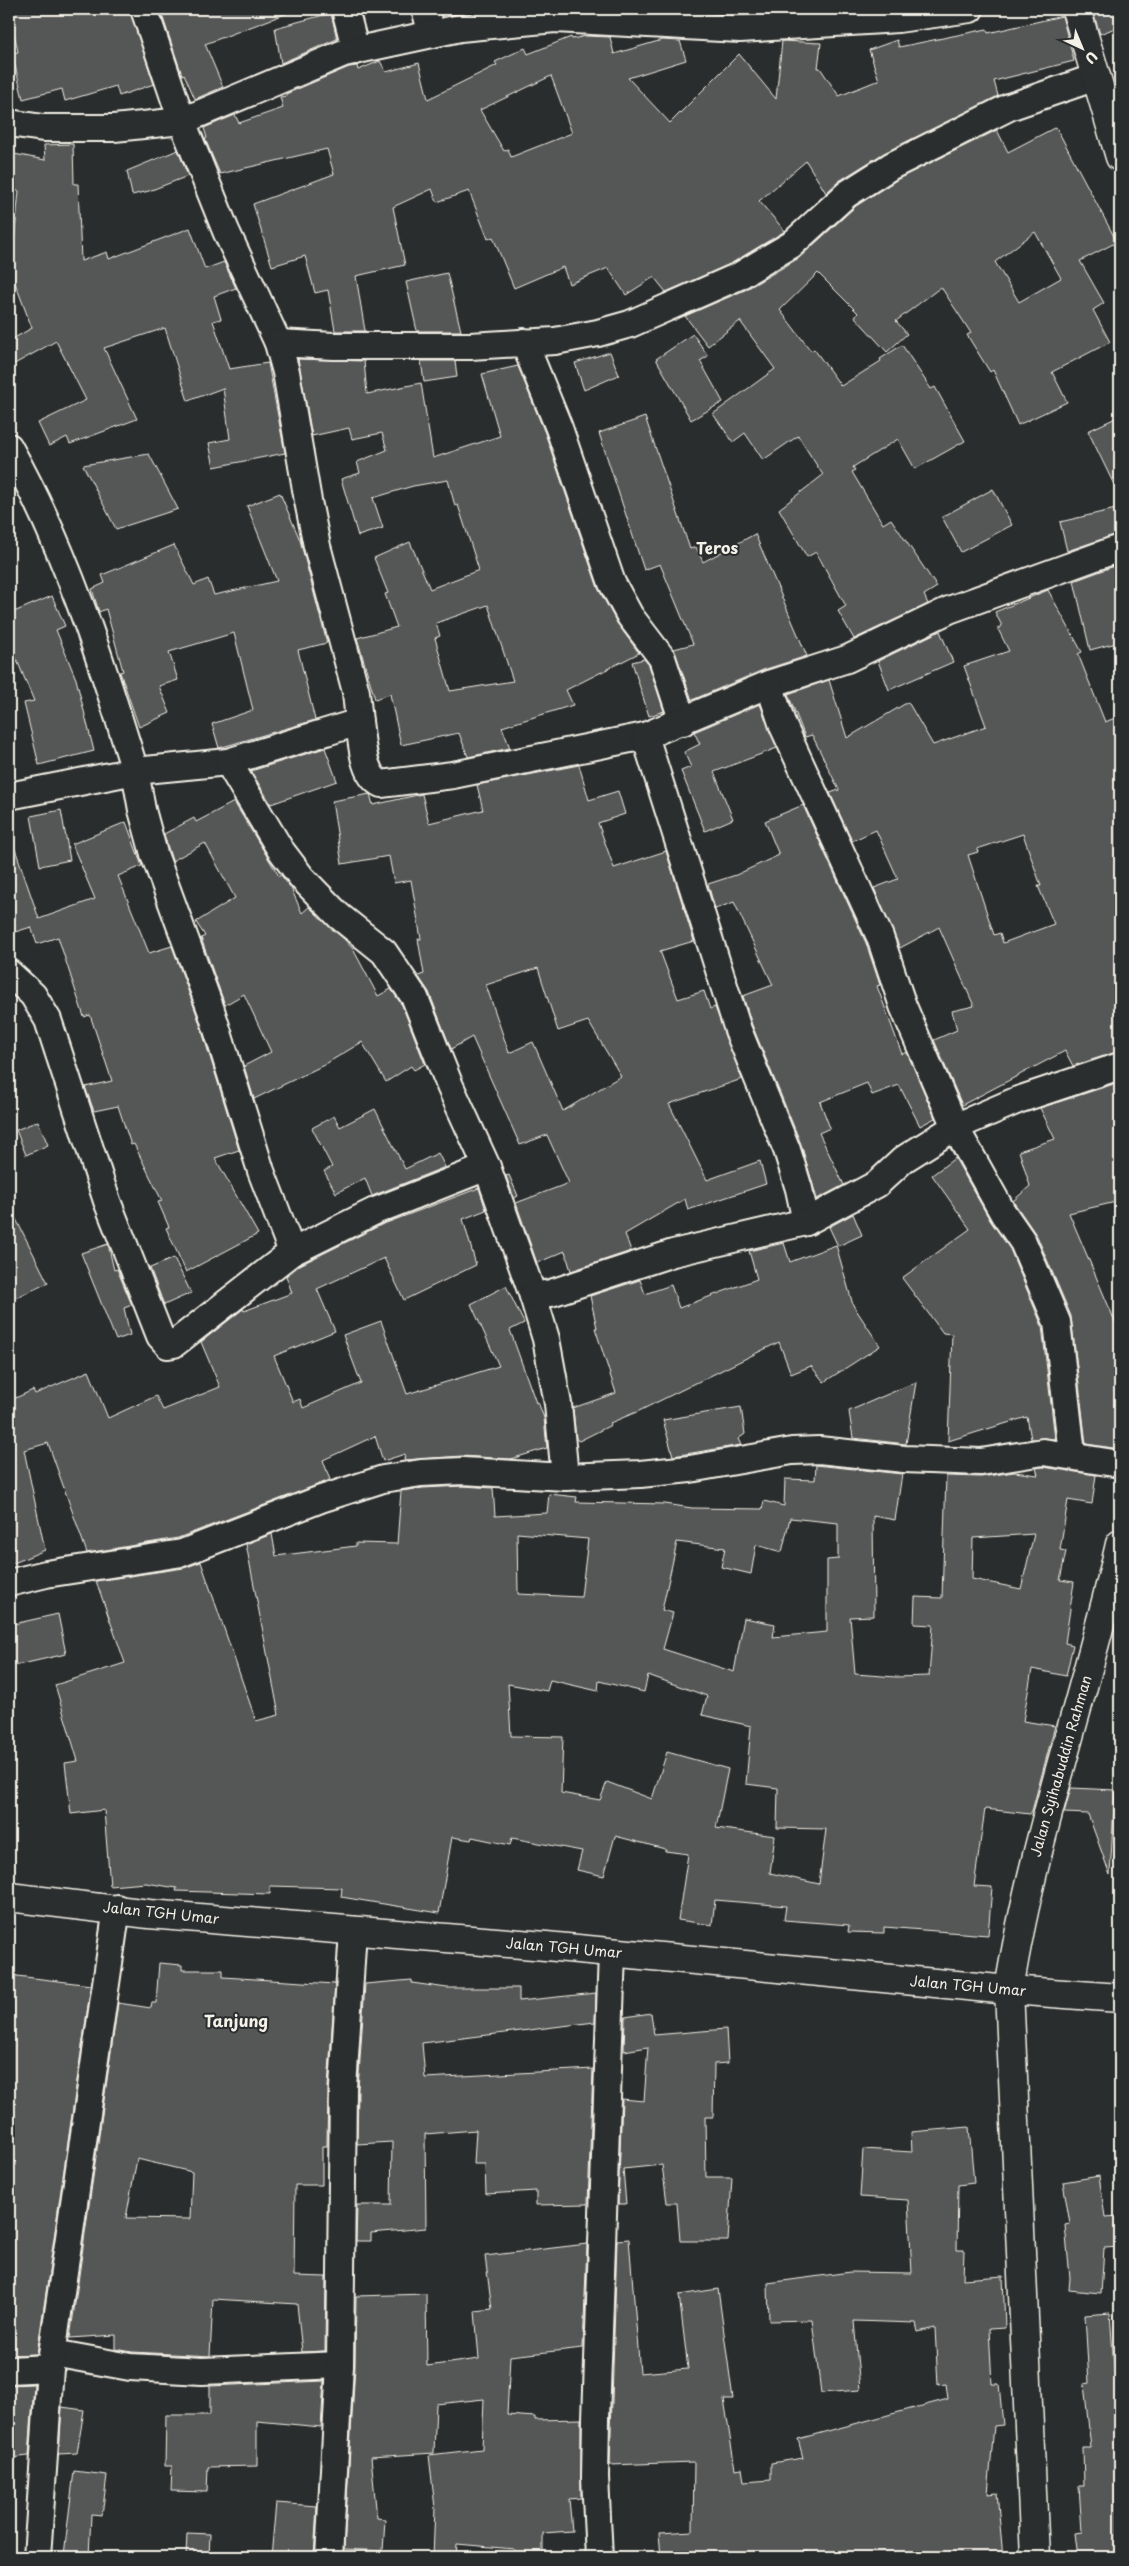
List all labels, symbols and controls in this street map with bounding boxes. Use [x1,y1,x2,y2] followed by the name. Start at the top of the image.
[1056,22,1106,72] north arrow
[1080,46,1103,69] text: U
[696,535,738,559] district label: Teros
[1025,1673,1097,1859] street label: Jalan Syihabuddin Rahman
[102,1896,221,1929] street label: Jalan TGH Umar
[505,1932,624,1963] street label: Jalan TGH Umar
[909,1970,1028,2001] street label: Jalan TGH Umar
[204,2008,268,2032] district label: Tanjung

